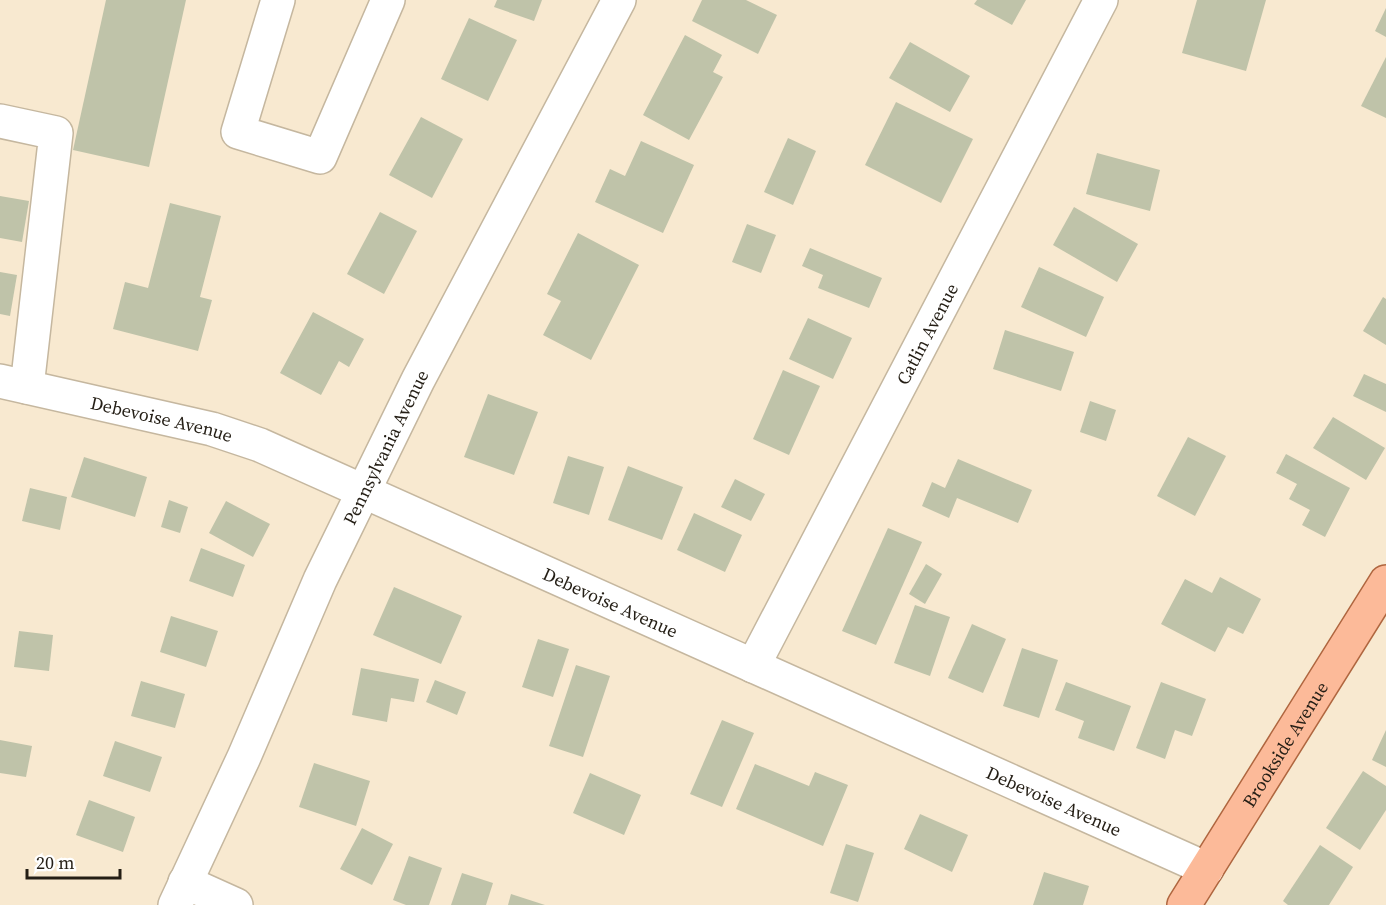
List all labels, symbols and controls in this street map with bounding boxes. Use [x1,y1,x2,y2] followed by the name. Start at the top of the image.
[890,278,964,389] street label: Catlin Avenue
[337,365,434,529] street label: Pennsylvania Avenue
[88,389,236,448] street label: Debevoise Avenue
[539,561,682,643] street label: Debevoise Avenue
[1236,676,1334,812] street label: Brookside Avenue
[983,759,1126,842] street label: Debevoise Avenue
[27,842,120,880] scale bar
[36,850,74,875] text: 20 m

